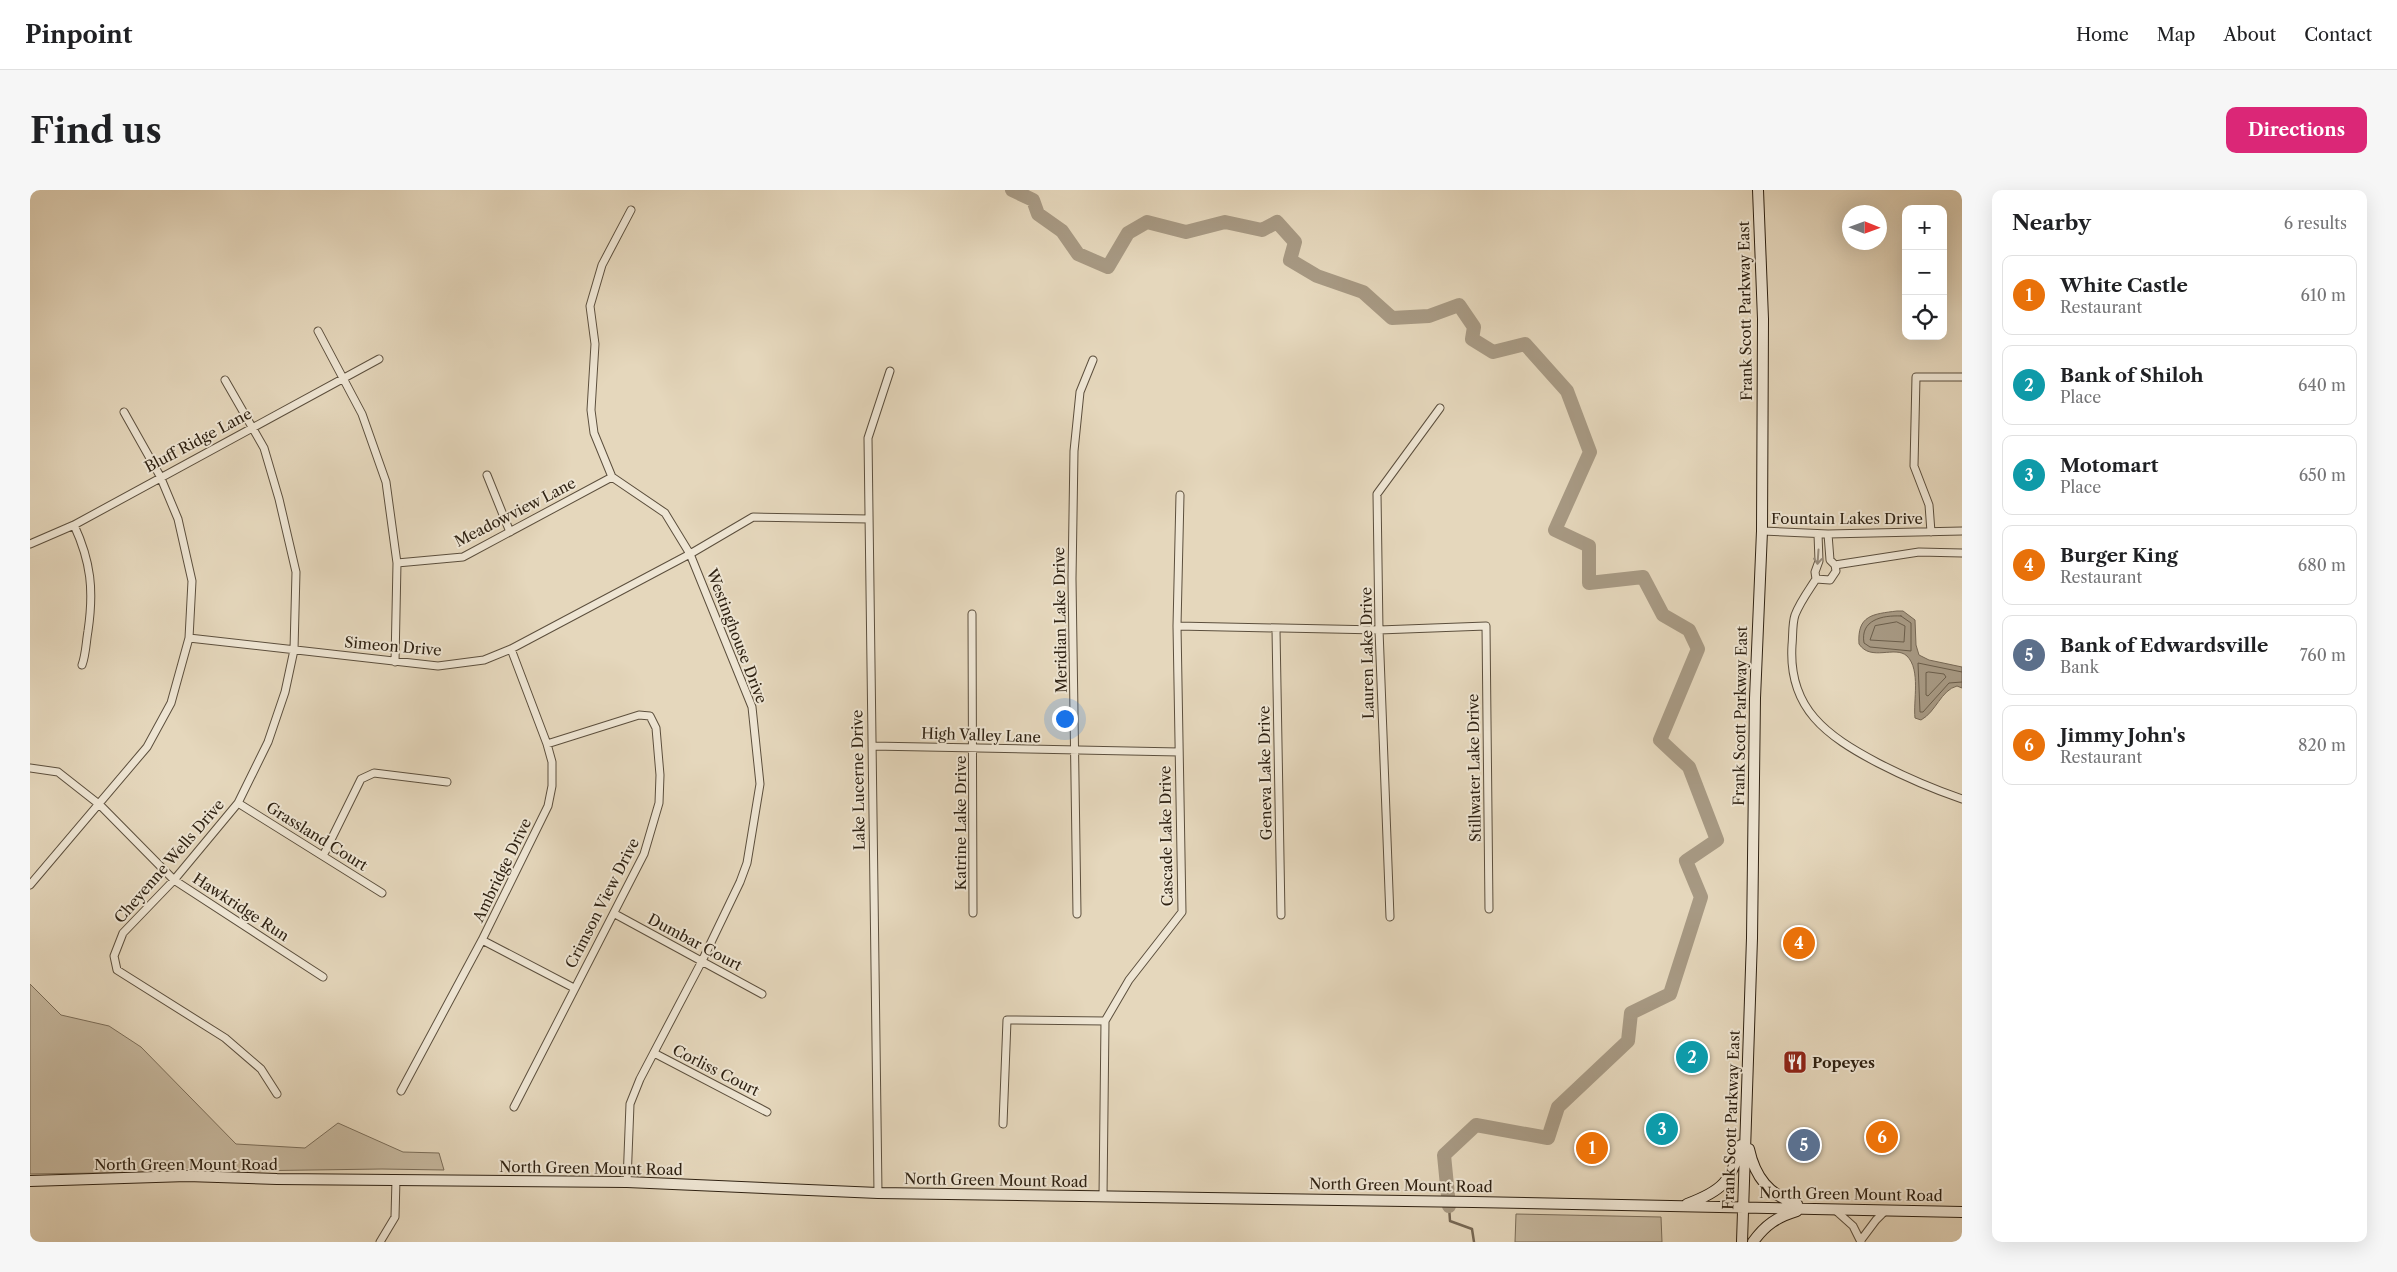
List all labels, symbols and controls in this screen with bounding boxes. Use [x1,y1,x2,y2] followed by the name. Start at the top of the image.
[25,20,132,49] text: Pinpoint
[2076,24,2129,46] text: Home
[2157,24,2195,46] text: Map
[2223,24,2276,46] text: About
[2304,24,2372,46] text: Contact
[2226,107,2367,153] button: Directions
[30,109,162,152] text: Find us
[1842,205,1887,250] north arrow
[1902,205,1947,340] map controls
[1902,205,1947,250] button: +
[2012,210,2091,235] text: Nearby
[2284,213,2347,233] text: 6 results
[1734,220,1756,401] street label: Frank Scott Parkway East
[1902,250,1947,295] button: −
[2060,274,2188,297] text: White Castle
[2025,285,2033,305] text: 1
[2301,285,2346,305] text: 610 m
[1902,295,1947,340] button: locate
[2060,297,2142,317] text: Restaurant
[2060,364,2204,387] text: Bank of Shiloh
[2024,375,2034,395] text: 2
[2298,375,2346,395] text: 640 m
[2060,387,2101,407] text: Place
[141,404,255,476] street label: Bluff Ridge Lane
[2060,454,2158,477] text: Motomart
[2024,465,2034,485] text: 3
[2299,465,2346,485] text: 650 m
[451,473,579,551] street label: Meadowview Lane
[2060,477,2101,497] text: Place
[1771,509,1923,528] street label: Fountain Lakes Drive
[2060,544,2178,567] text: Burger King
[1049,547,1071,693] street label: Meridian Lake Drive
[1813,548,1823,564] one-way arrow
[2024,555,2034,575] text: 4
[2298,555,2346,575] text: 680 m
[702,565,771,706] street label: Westinghouse Drive
[2060,567,2142,587] text: Restaurant
[1356,587,1378,719] street label: Lauren Lake Drive
[1729,625,1751,806] street label: Frank Scott Parkway East
[344,632,442,660] street label: Simeon Drive
[2060,634,2268,657] text: Bank of Edwardsville
[2025,645,2033,665] text: 5
[2300,645,2346,665] text: 760 m
[2060,657,2099,677] text: Bank
[1463,694,1485,842] street label: Stillwater Lake Drive
[1052,706,1078,732] your location
[1254,706,1276,840] street label: Geneva Lake Drive
[847,710,869,850] street label: Lake Lucerne Drive
[921,723,1041,747] street label: High Valley Lane
[2060,724,2186,747] text: Jimmy John's
[2024,735,2034,755] text: 6
[2298,735,2346,755] text: 820 m
[2060,747,2142,767] text: Restaurant
[951,756,970,890] street label: Katrine Lake Drive
[1155,766,1177,906] street label: Cascade Lake Drive
[110,795,228,927] street label: Cheyenne Wells Drive
[263,797,372,875] street label: Grassland Court
[468,815,535,926] street label: Ambridge Drive
[561,835,643,971] street label: Crimson View Drive
[189,869,293,946] street label: Hawkridge Run
[645,909,746,975] street label: Dumbar Court
[1783,924,1815,962] pin: 4
[1718,1029,1744,1210] street label: Frank Scott Parkway East
[1676,1038,1708,1076] pin: 2
[669,1040,763,1100] street label: Corliss Court
[1782,1049,1808,1075] restaurant icon: Popeyes
[1812,1053,1875,1072] place label: Popeyes
[1646,1110,1678,1148] pin: 3
[1866,1118,1898,1156] pin: 6
[1788,1126,1820,1164] pin: 5
[1576,1129,1608,1167] pin: 1
[94,1155,278,1174] street label: North Green Mount Road
[499,1157,683,1179] street label: North Green Mount Road
[904,1169,1088,1191] street label: North Green Mount Road
[1309,1174,1493,1196] street label: North Green Mount Road
[1759,1183,1943,1205] street label: North Green Mount Road

